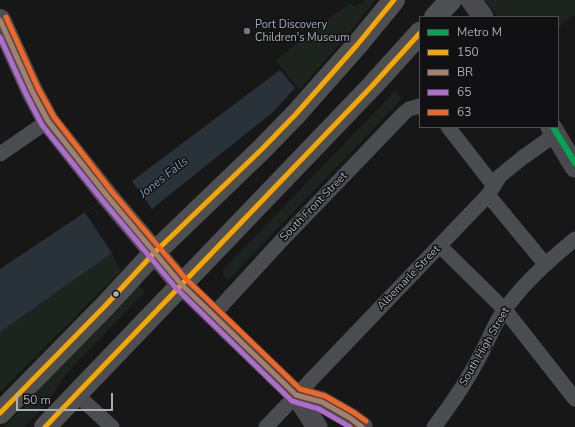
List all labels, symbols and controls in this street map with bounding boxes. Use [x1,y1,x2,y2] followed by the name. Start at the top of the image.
[419,16,559,128] legend
[255,18,350,44] place label: Port Discovery Children's Museum
[457,24,502,40] text: Metro M
[242,26,252,36] marker: Port Discovery Children's Museum
[457,44,479,60] text: 150
[457,64,473,80] text: BR
[457,84,471,100] text: 65
[457,104,471,120] text: 63
[137,154,191,202] water label: Jones Falls
[278,170,350,244] street label: South Front Street
[375,243,443,313] street label: Albemarle Street
[111,289,121,299] unlabelled marker
[457,305,513,389] street label: South High Street
[18,385,115,411] scale bar
[23,392,51,408] text: 50 m

